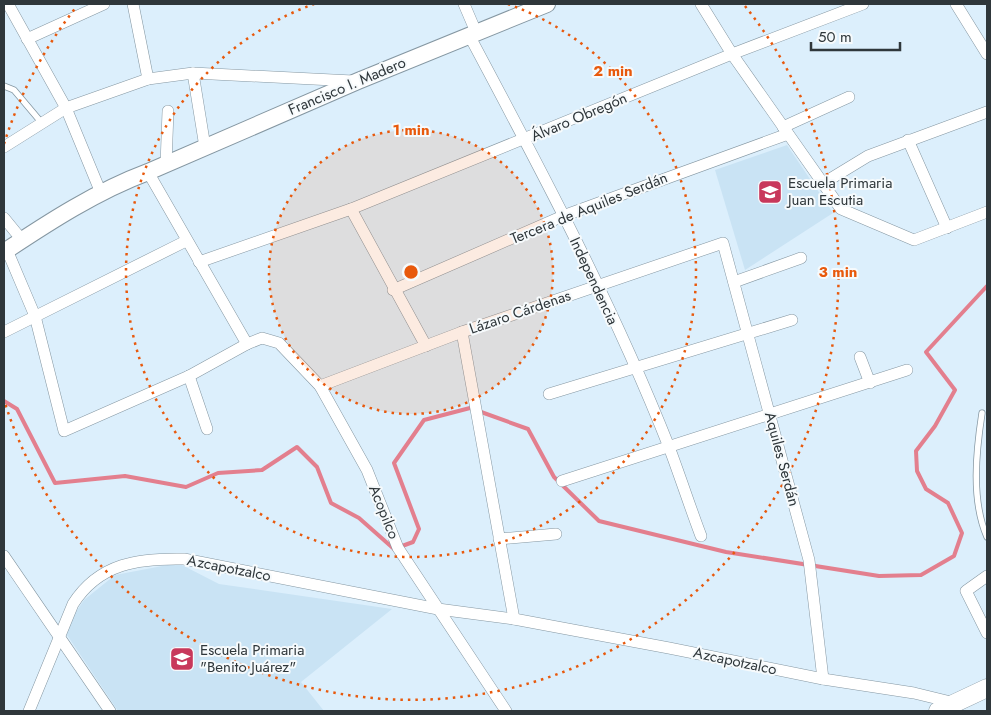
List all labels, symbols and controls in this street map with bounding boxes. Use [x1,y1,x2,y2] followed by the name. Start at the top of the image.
[811,20,900,52] scale bar
[818,26,852,48] text: 50 m
[285,51,409,121] street label: Francisco I. Madero
[593,60,633,82] text: 2 min
[528,87,630,147] street label: Álvaro Obregón
[392,119,430,141] text: 1 min
[507,166,671,250] street label: Tercera de Aquiles Serdán
[786,172,892,211] place label: Escuela Primaria Juan Escutia
[757,179,783,205] school or university icon: Escuela Primaria Juan Escutia
[564,234,624,328] street label: Independencia
[819,261,857,283] text: 3 min
[402,263,420,281] centre of rings
[466,284,574,340] street label: Lázaro Cárdenas
[759,409,805,509] street label: Aquiles Serdán
[363,482,405,542] street label: Acopilco
[185,549,273,587] street label: Azcapotzalco
[200,639,304,678] place label: Escuela Primaria "Benito Juárez"
[691,641,779,681] street label: Azcapotzalco
[169,646,195,672] school or university icon: Escuela Primaria "Benito Juárez"

